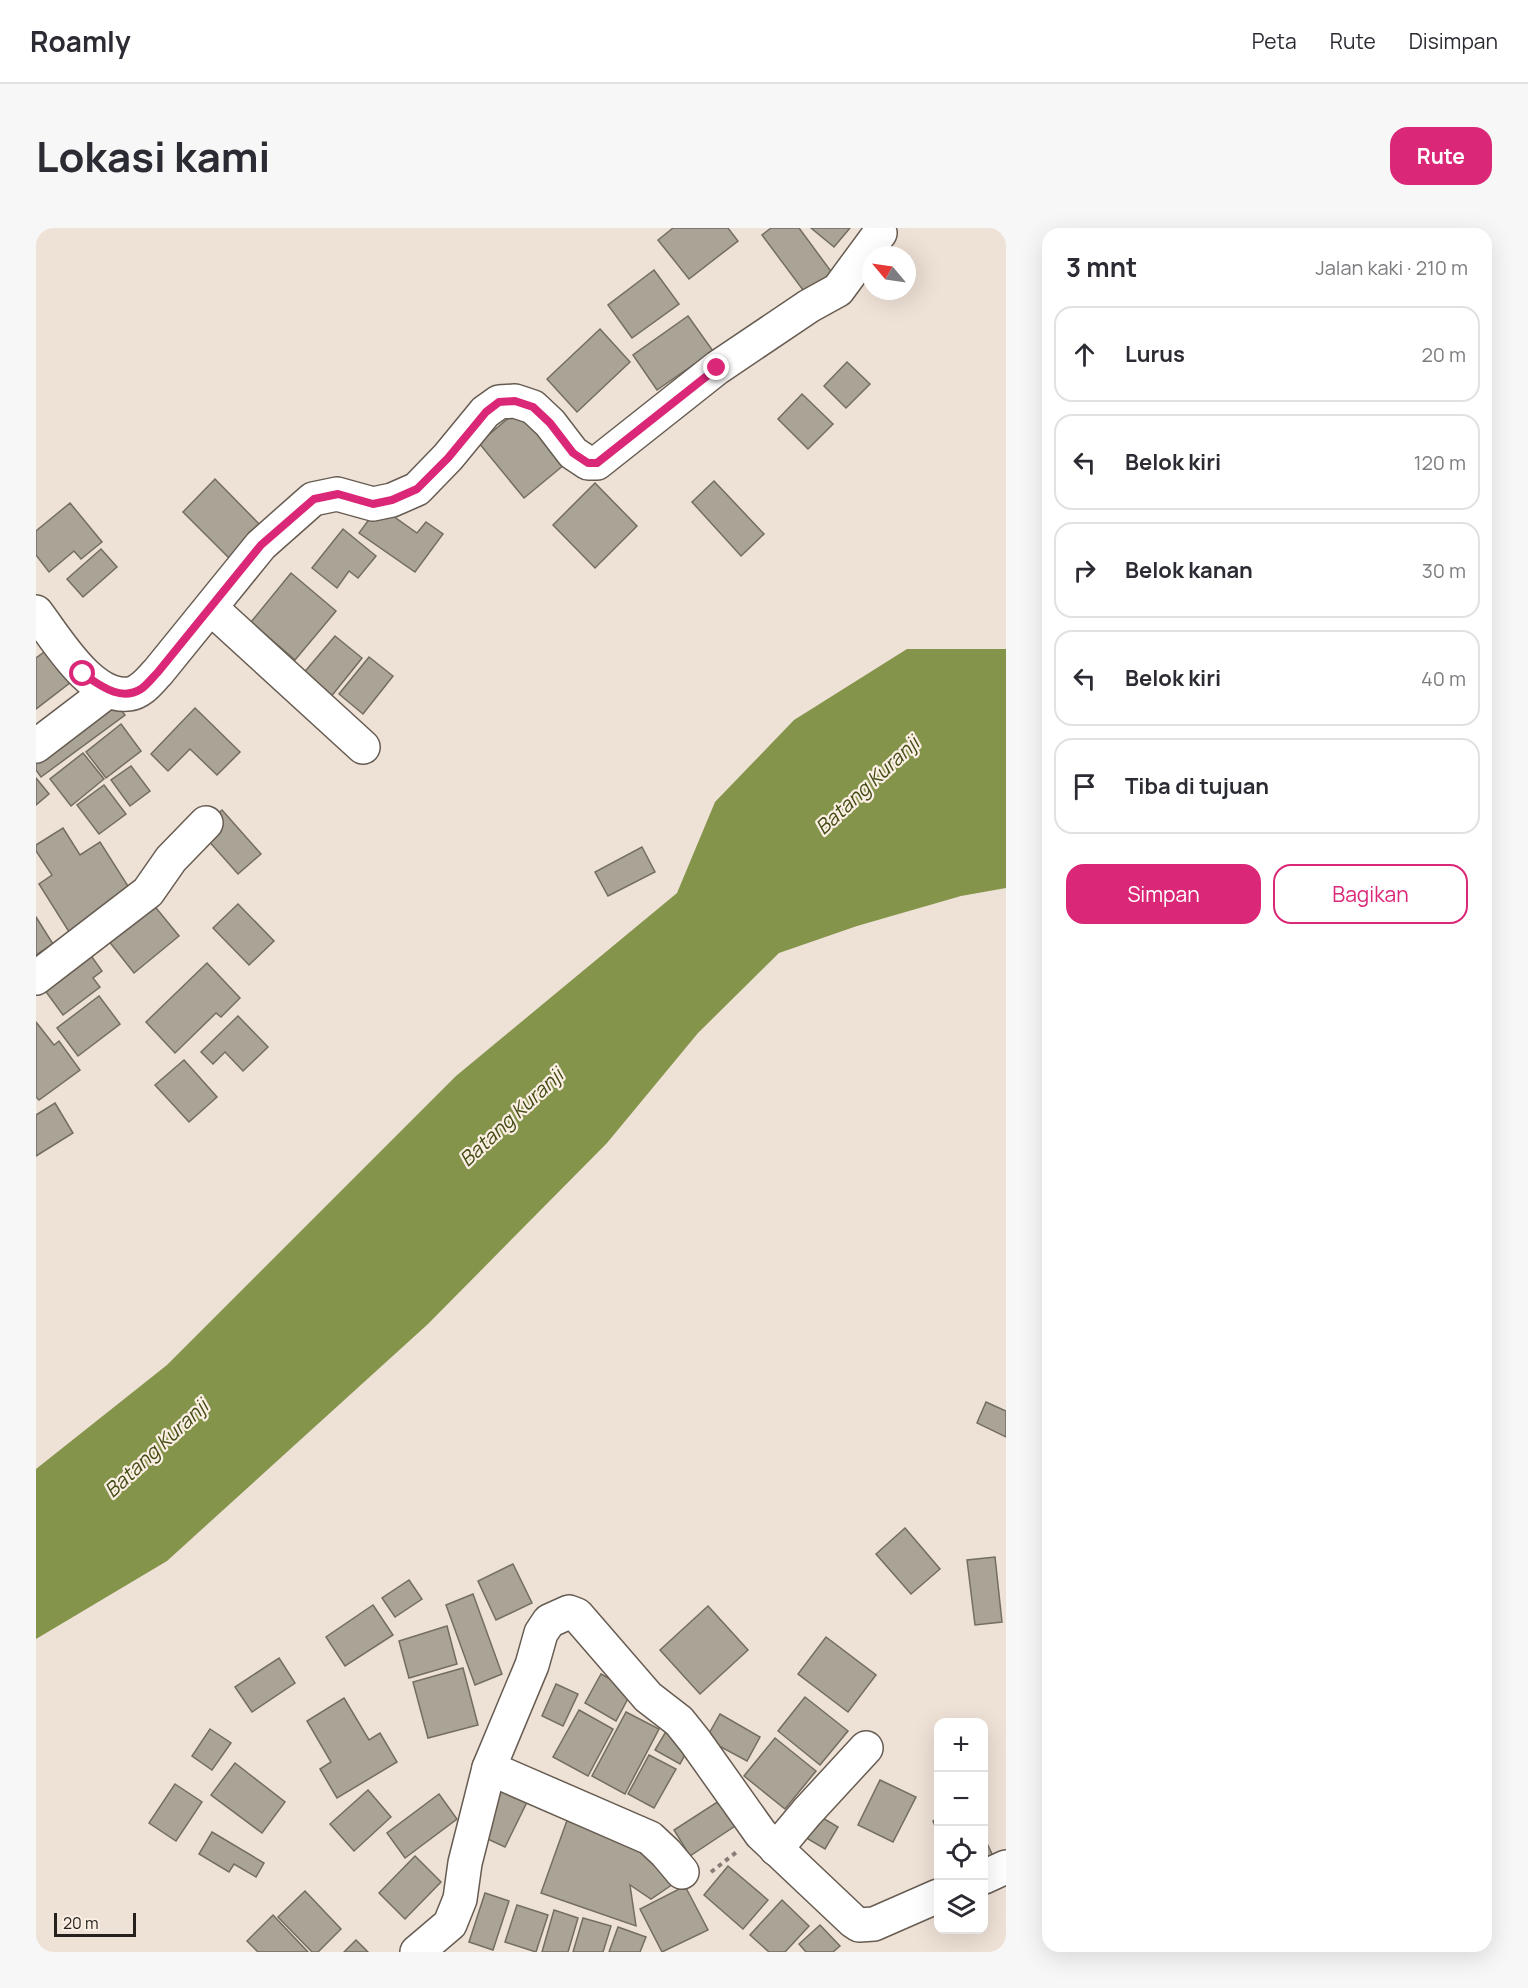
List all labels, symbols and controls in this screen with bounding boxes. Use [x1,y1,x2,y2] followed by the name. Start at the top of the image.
[30,22,131,60] text: Roamly
[1252,27,1297,55] text: Peta
[1330,27,1376,55] text: Rute
[1409,27,1498,55] text: Disimpan
[36,127,270,185] text: Lokasi kami
[1390,127,1492,185] button: Rute
[862,246,916,300] north arrow
[1066,249,1137,285] text: 3 mnt
[1315,254,1468,281] text: Jalan kaki · 210 m
[1068,338,1101,371] icon: ahead
[1125,339,1185,369] text: Lurus
[1421,341,1466,368] text: 20 m
[703,354,729,380] route end
[1068,446,1101,479] icon: left
[1125,447,1221,477] text: Belok kiri
[1414,449,1466,476] text: 120 m
[1068,554,1101,587] icon: right
[1125,555,1253,585] text: Belok kanan
[1422,557,1466,584] text: 30 m
[69,660,95,686] route start
[1068,662,1101,695] icon: left
[1125,663,1221,693] text: Belok kiri
[1421,665,1466,692] text: 40 m
[809,728,926,840] water label: Batang Kuranji
[1068,770,1101,803] icon: arrive
[1125,771,1269,801] text: Tiba di tujuan
[1066,864,1261,924] button: Simpan
[1273,864,1468,924] button: Bagikan
[453,1060,570,1172] water label: Batang Kuranji
[98,1391,215,1503] water label: Batang Kuranji
[934,1718,988,1934] map controls
[934,1718,988,1772] button: +
[934,1772,988,1826] button: −
[934,1826,988,1880] button: locate
[934,1880,988,1934] button: layers
[54,1910,136,1938] scale bar
[63,1912,99,1934] text: 20 m

